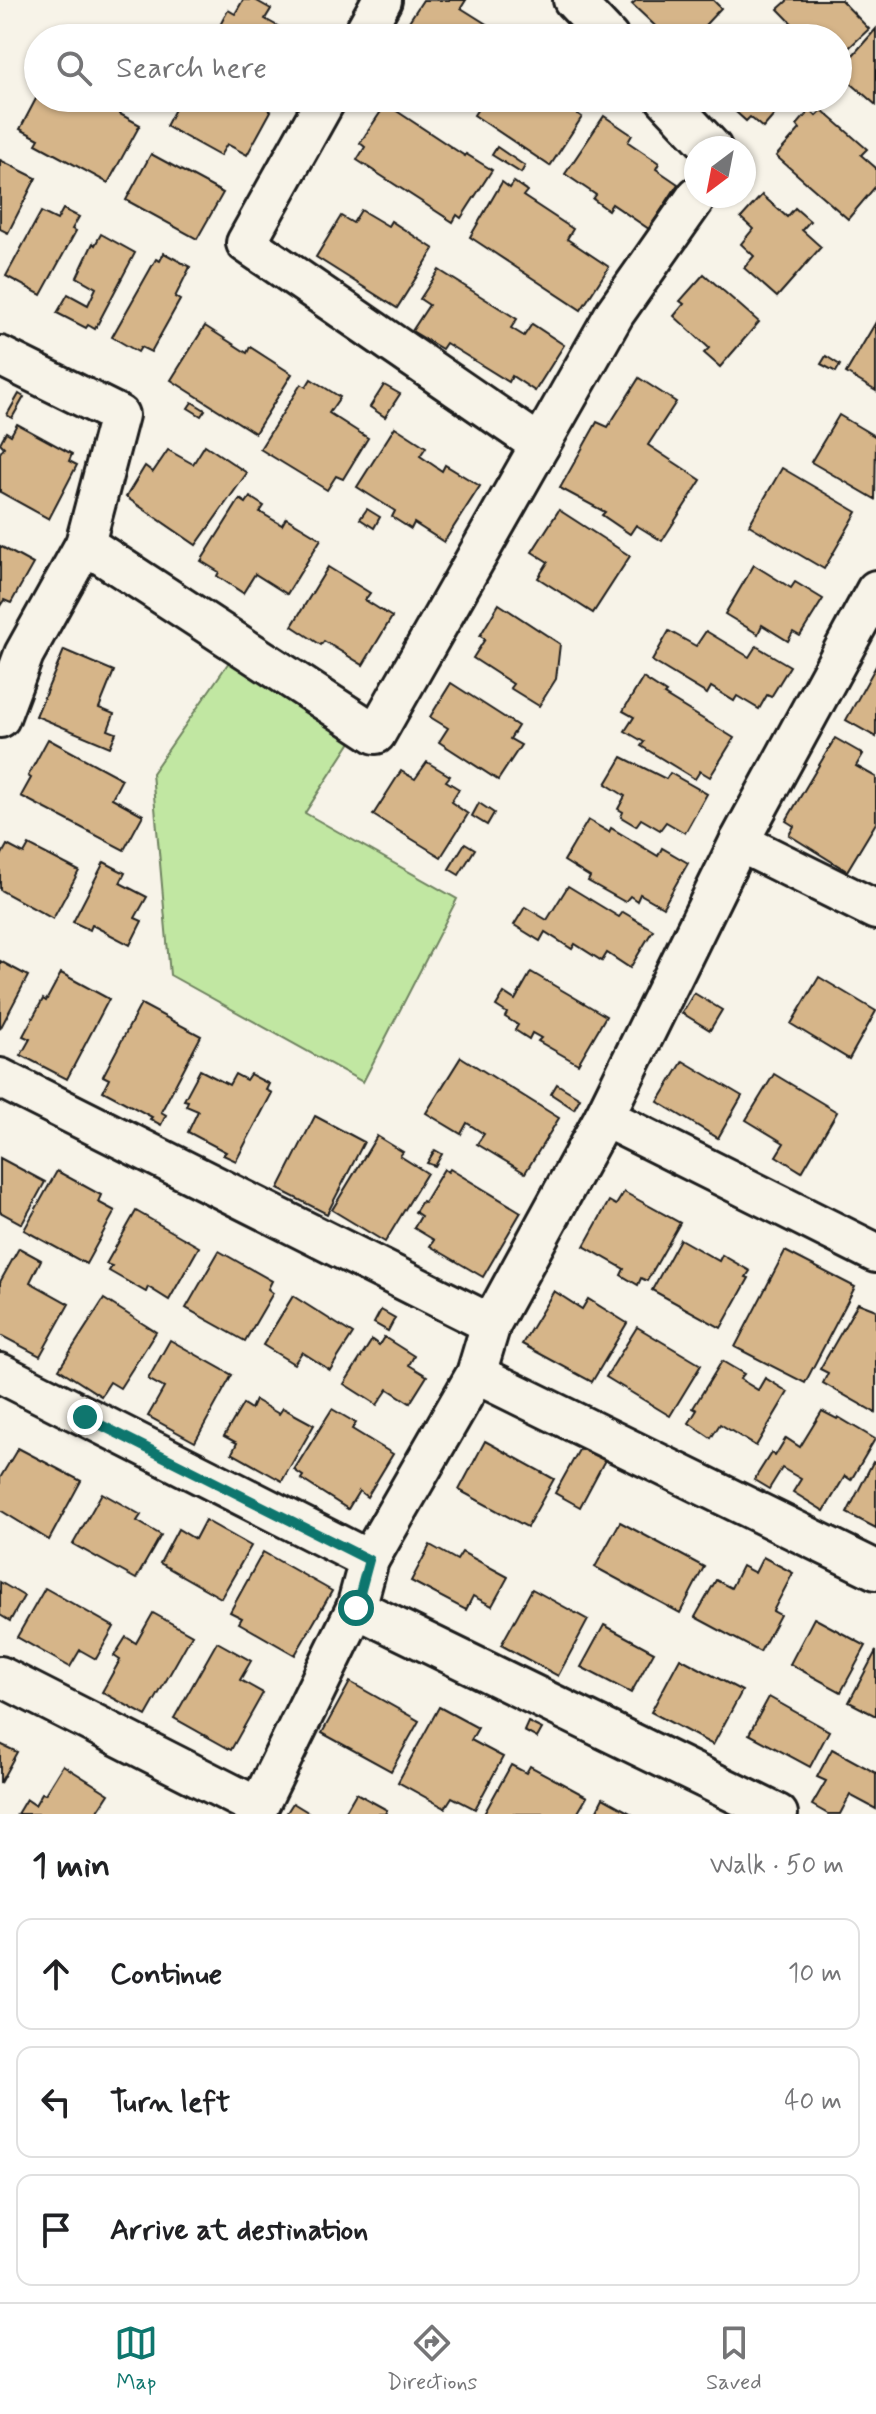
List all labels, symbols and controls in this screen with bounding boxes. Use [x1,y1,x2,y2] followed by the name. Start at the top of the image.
[24,24,852,112] search box
[52,46,96,90] icon: search
[116,49,267,88] text: Search here
[684,136,756,208] north arrow
[67,1399,103,1435] route end
[338,1590,374,1626] route start
[32,1844,110,1889] text: 1 min
[710,1849,844,1883] text: Walk · 50 m
[34,1952,78,1996] icon: ahead
[110,1955,222,1994] text: Continue
[788,1957,842,1991] text: 10 m
[34,2080,78,2124] icon: left
[110,2083,230,2122] text: Turn left
[784,2085,842,2119] text: 40 m
[34,2208,78,2252] icon: arrive
[110,2211,368,2250] text: Arrive at destination
[114,2321,158,2397] tab: Map
[387,2321,477,2397] tab: Directions
[706,2321,762,2397] tab: Saved

